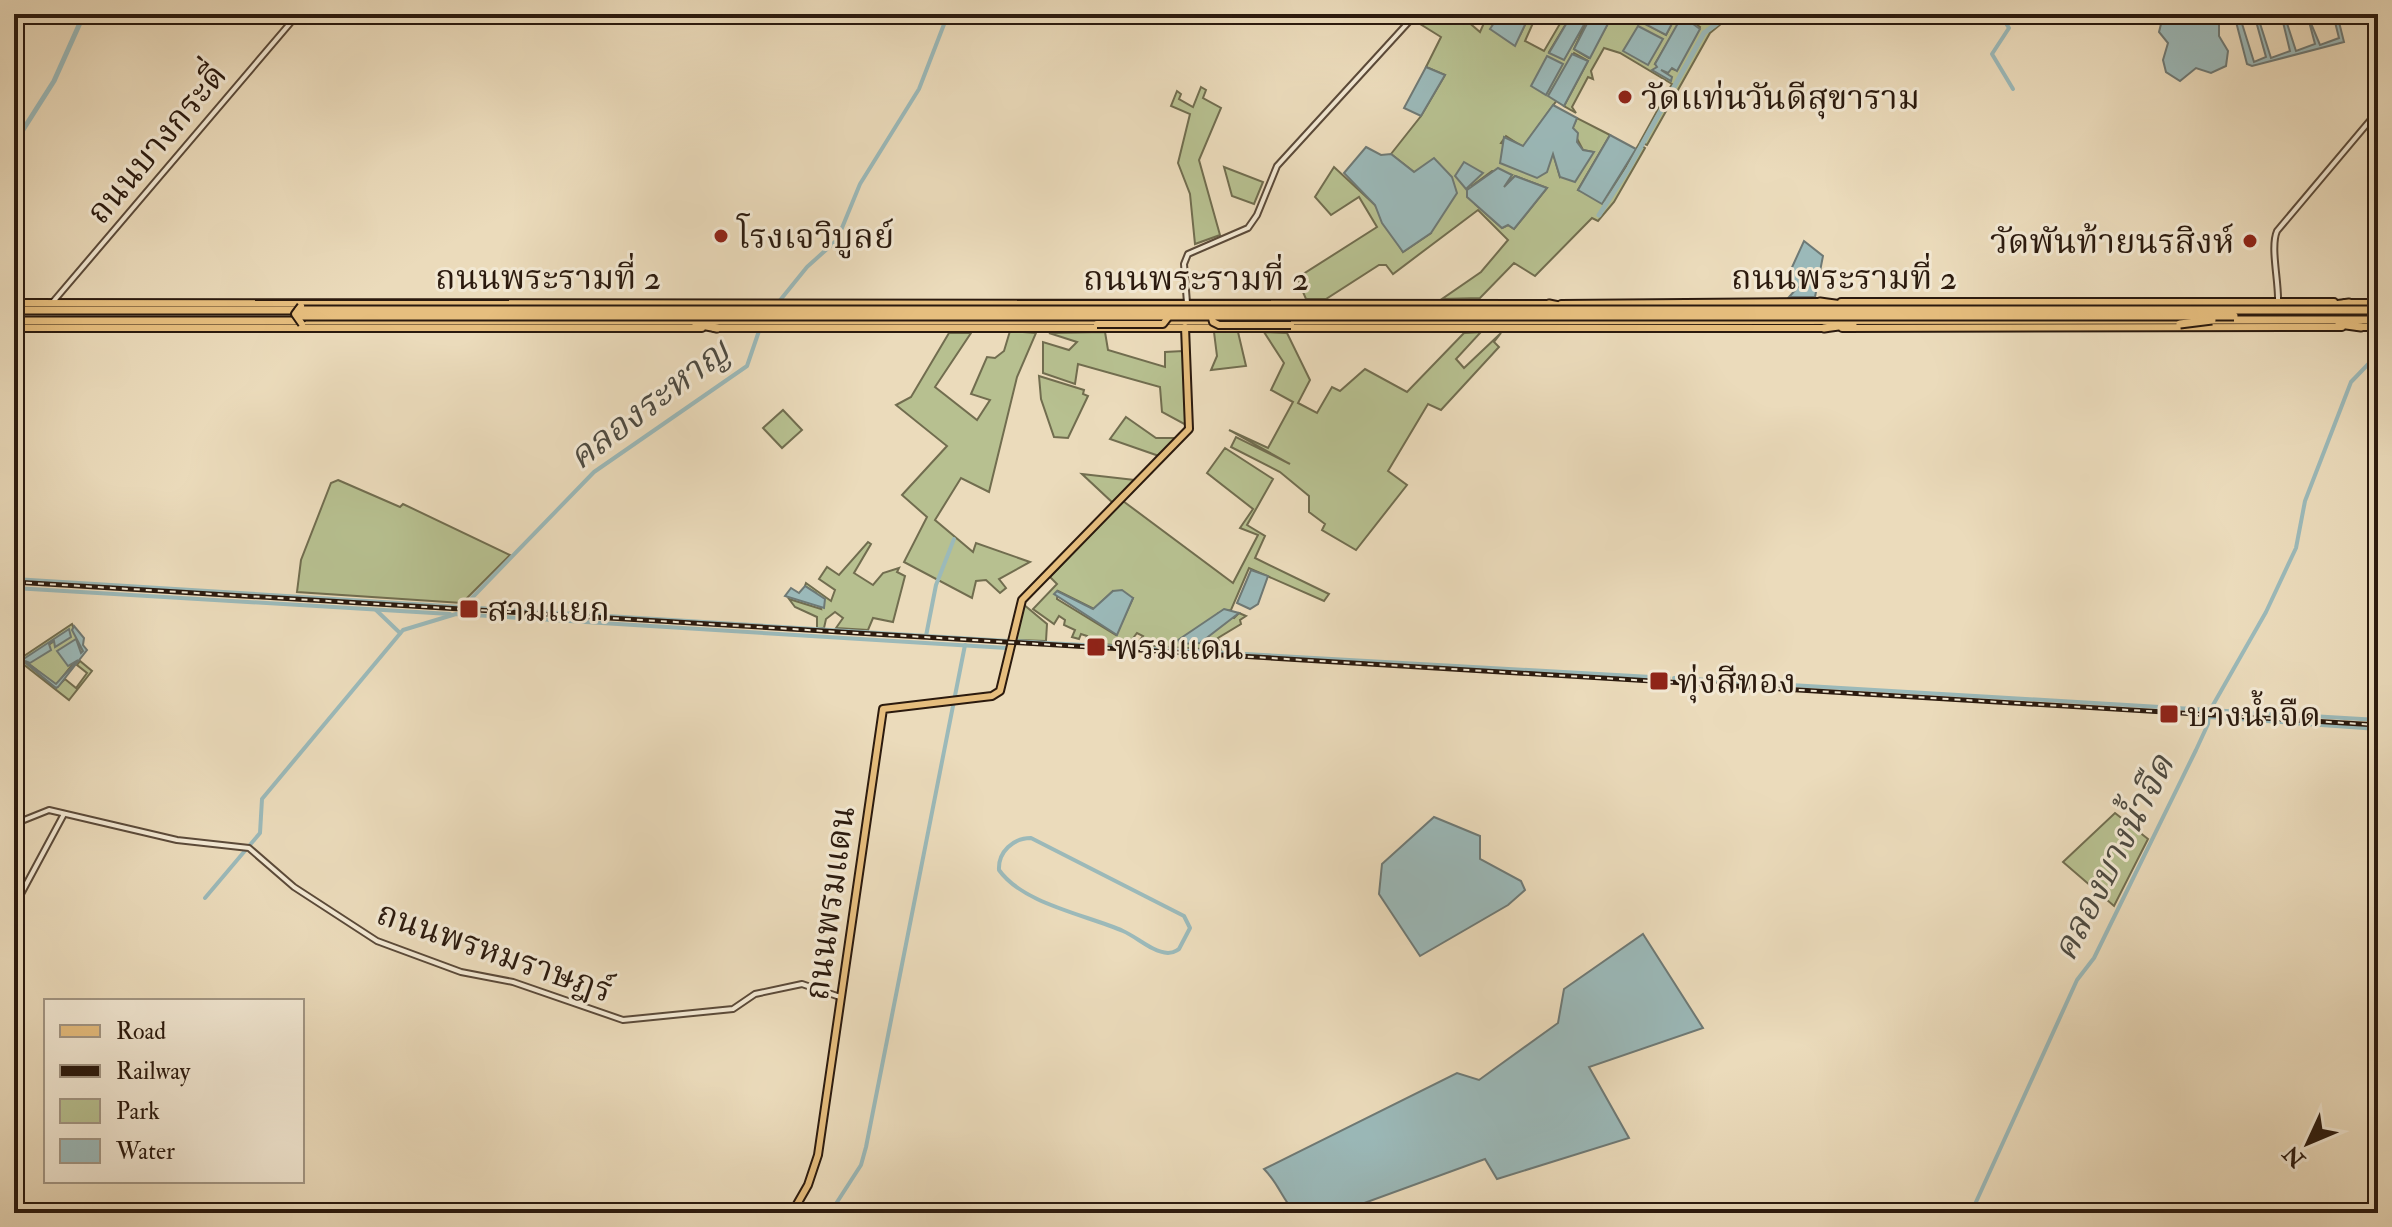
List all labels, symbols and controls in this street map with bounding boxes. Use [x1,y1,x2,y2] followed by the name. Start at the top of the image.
[75,52,237,233] street label: ถนนบางกระดี่
[1641,77,1920,120] place label: วัดแท่นวันดีสุขาราม
[1616,88,1634,106] marker: วัดแท่นวันดีสุขาราม
[736,213,894,259] place label: โรงเจวิบูลย์
[1990,221,2234,264] place label: วัดพันท้ายนรสิงห์
[712,227,730,245] marker: โรงเจวิบูลย์
[2241,232,2259,250] marker: วัดพันท้ายนรสิงห์
[435,253,661,300] street label: ถนนพระรามที่ 2
[1731,253,1957,300] street label: ถนนพระรามที่ 2
[1083,254,1309,301] street label: ถนนพระรามที่ 2
[559,327,740,479] water label: คลองระหาญ
[487,589,610,632] place label: สามแยก
[458,598,480,620] marker: สามแยก
[1114,627,1244,670] place label: พรมแดน
[1085,636,1107,658] marker: พรมแดน
[1677,661,1796,704] place label: ทุ่งสีทอง
[1648,670,1670,692] marker: ทุ่งสีทอง
[2187,690,2321,737] place label: บางน้ำจืด
[2158,703,2180,725] marker: บางน้ำจืด
[2038,744,2185,968] water label: คลองบางน้ำจืด
[796,803,865,1003] street label: ถนนพรมแดน
[371,892,619,1013] street label: ถนนพรหมราษฎร์
[44,999,304,1183] legend
[116,1016,166,1047] text: Road
[116,1056,191,1087] text: Railway
[116,1096,160,1127] text: Park
[2268,1103,2348,1183] north arrow
[115,1136,175,1167] text: Water
[2277,1139,2312,1174] text: N

